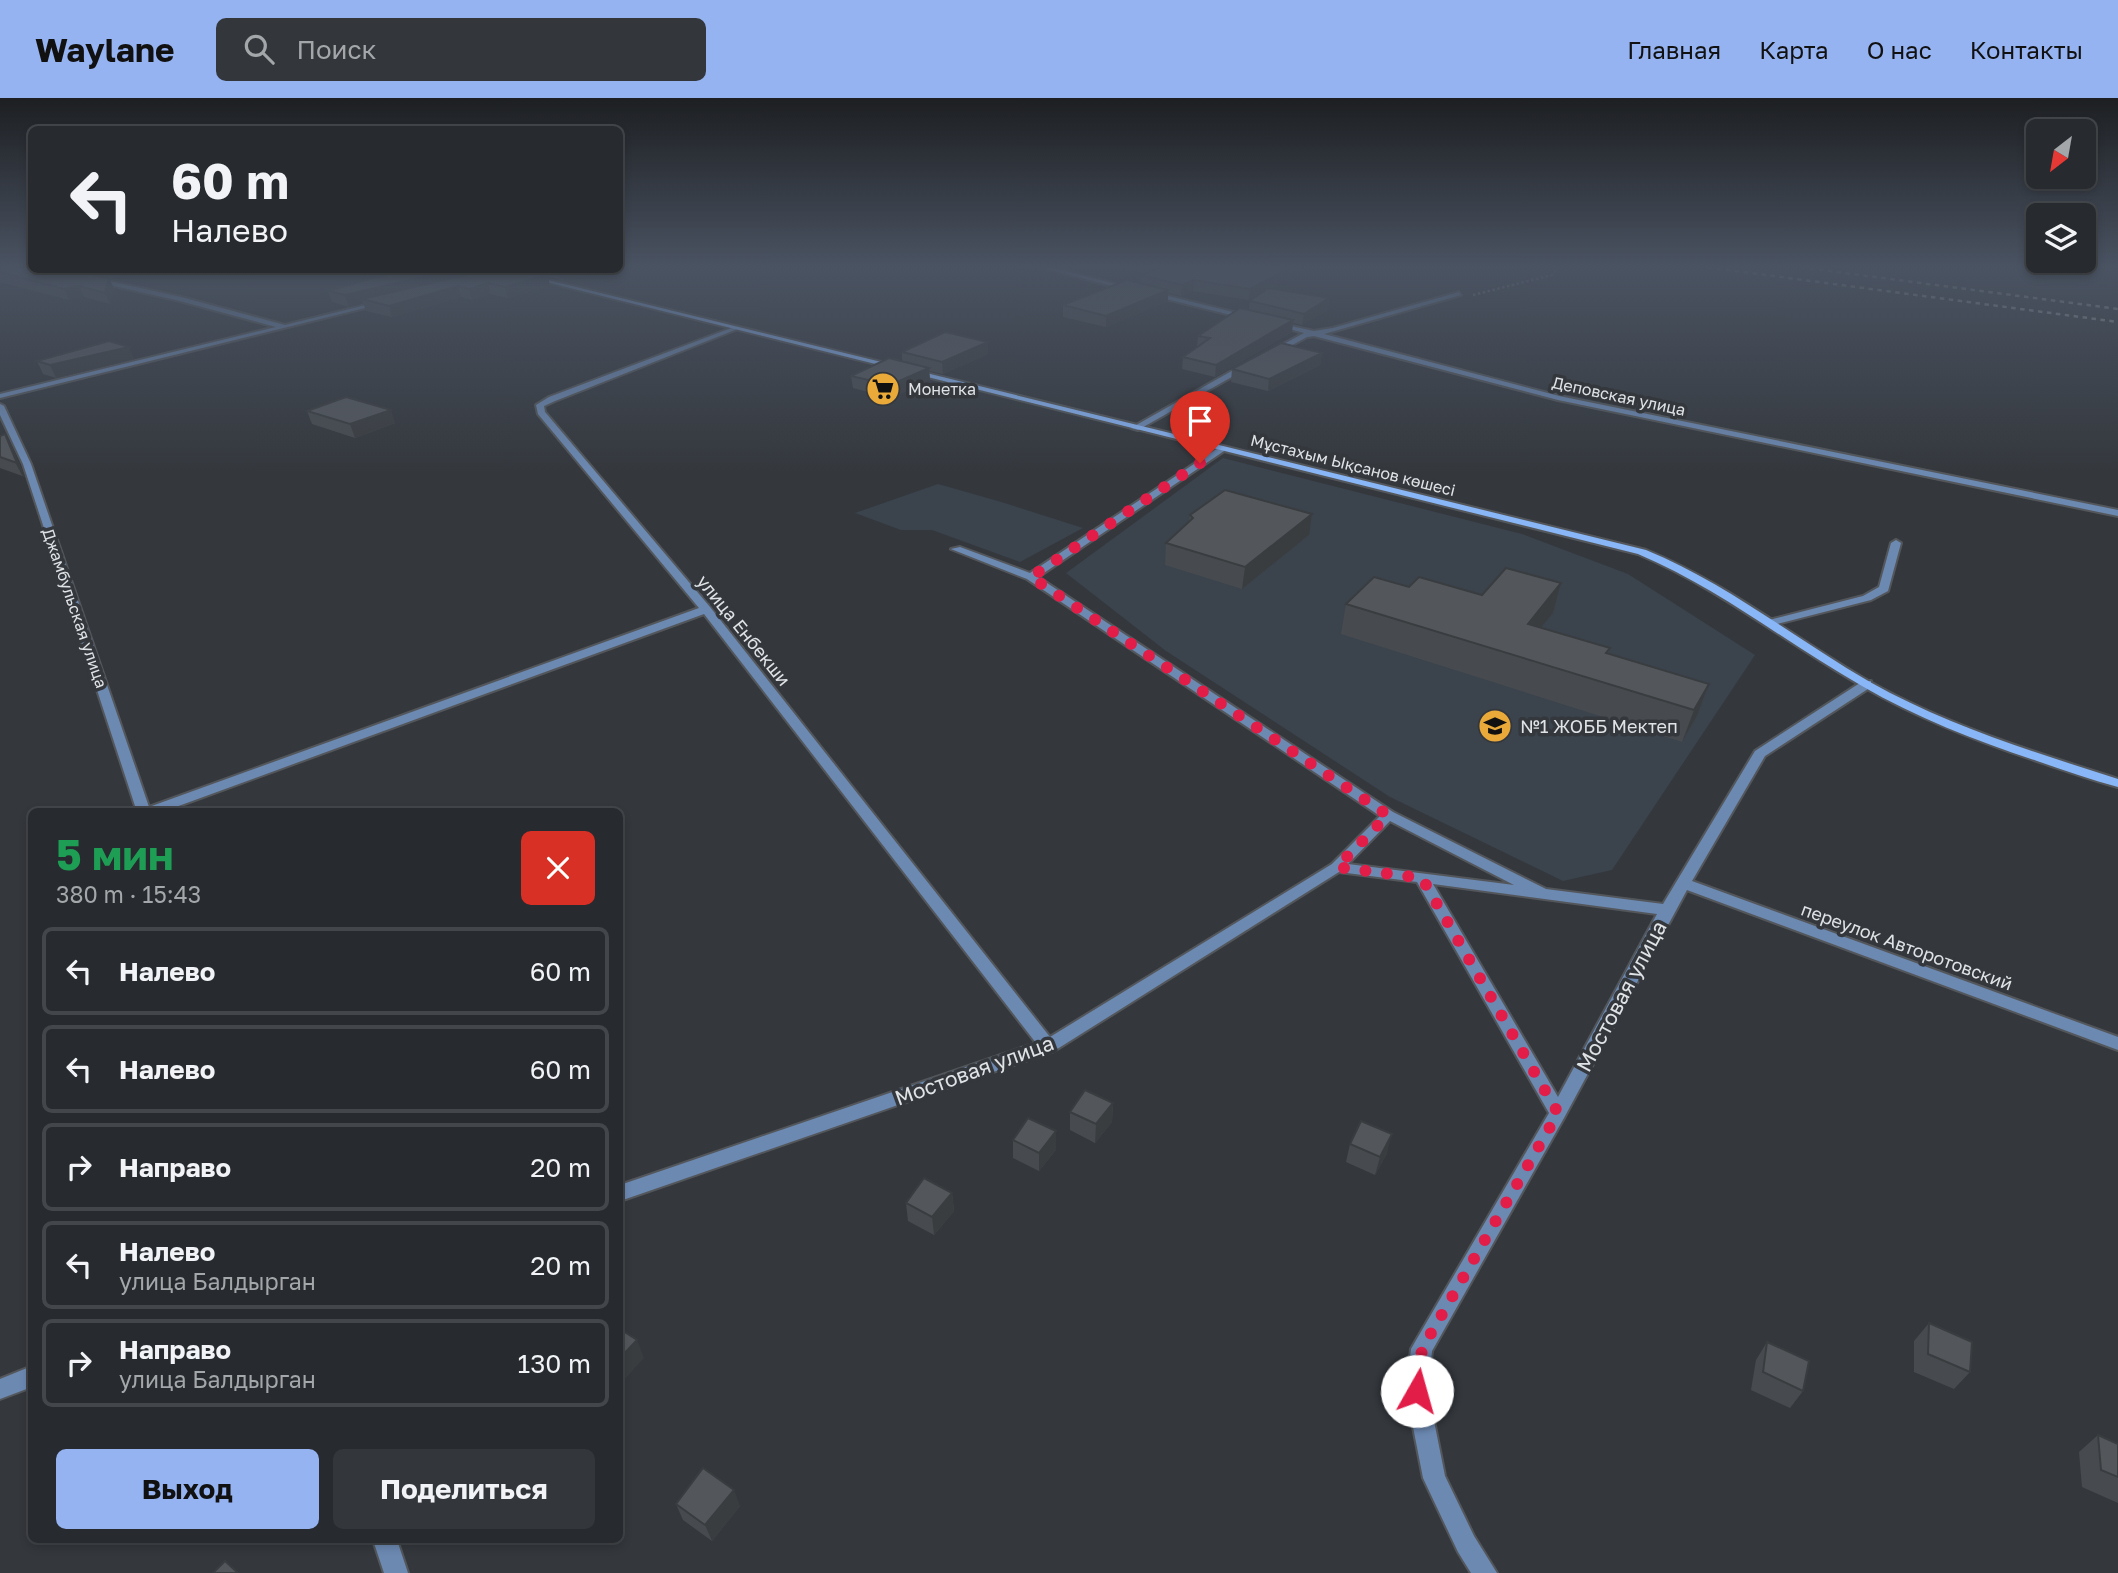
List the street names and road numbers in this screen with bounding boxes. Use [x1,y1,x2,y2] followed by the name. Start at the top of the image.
[1550,372,1688,420] street label: Деповская улица
[1248,430,1458,500] street label: Мұстахым Ықсанов көшесі
[38,526,112,690] street label: Джамбульская улица
[693,570,795,690] street label: улица Енбекши
[1798,897,2016,995] street label: переулок Авторотовский
[1570,916,1672,1076] street label: Мостовая улица
[891,1029,1057,1111] street label: Мостовая улица

